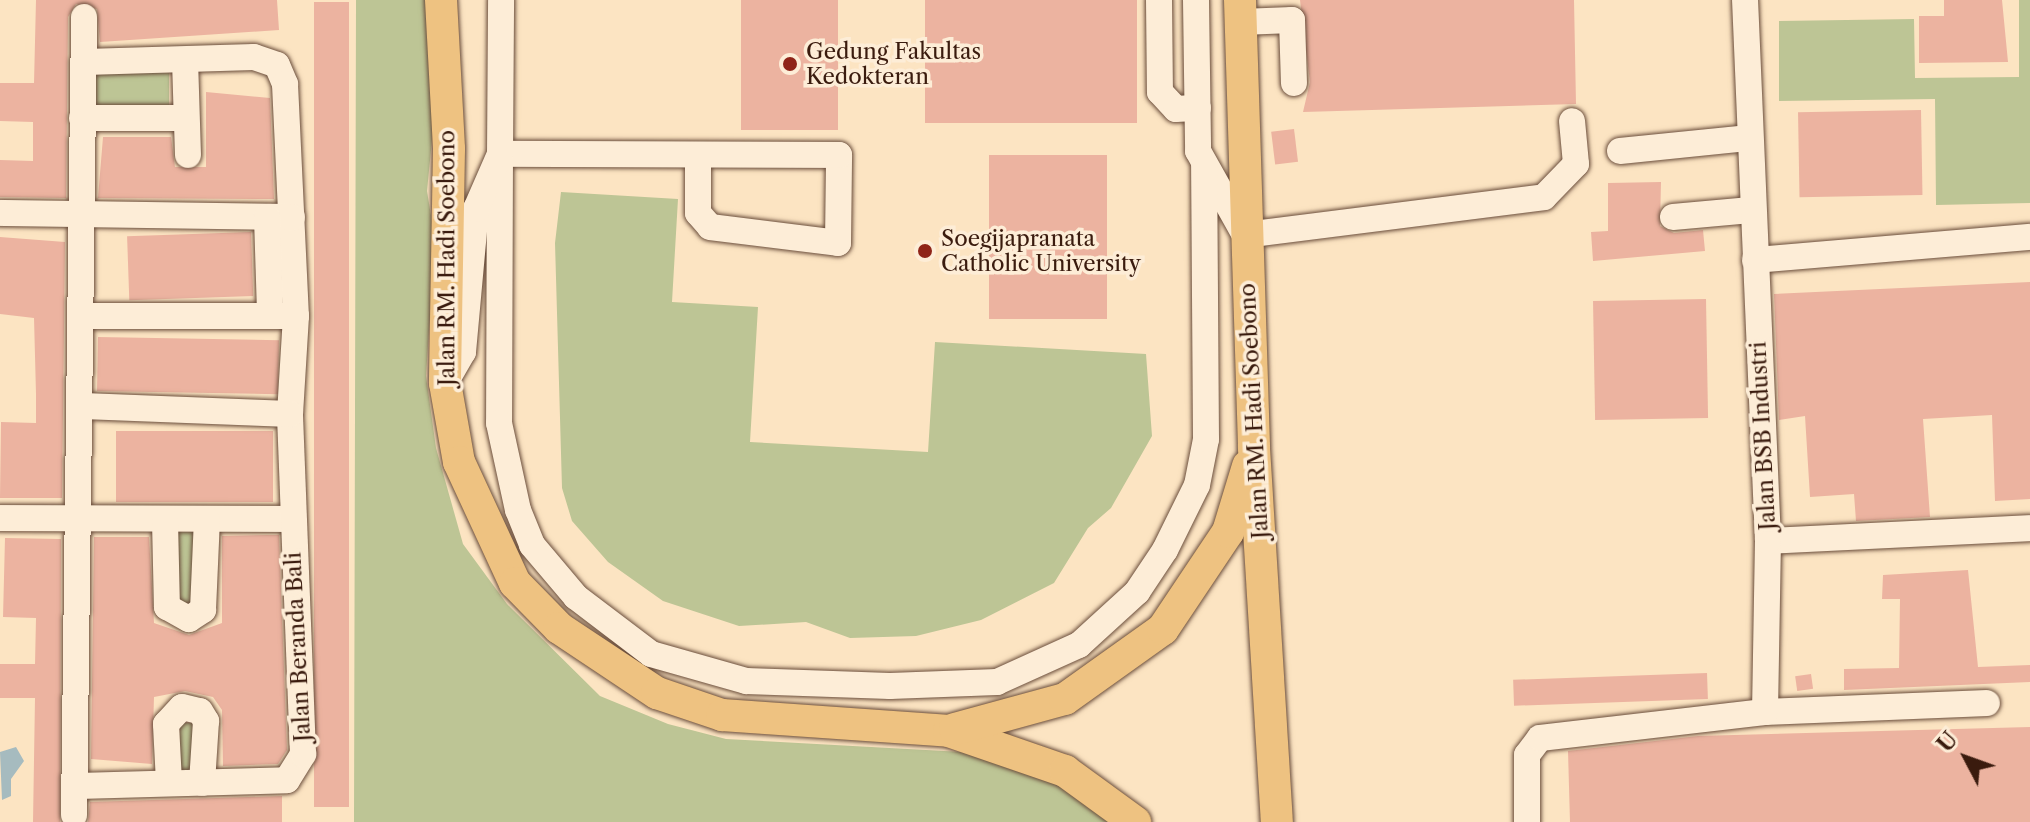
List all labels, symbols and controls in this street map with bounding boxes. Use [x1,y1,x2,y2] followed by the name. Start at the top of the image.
[806,38,981,90] place label: Gedung Fakultas Kedokteran
[781,55,799,73] marker: Gedung Fakultas Kedokteran
[434,130,460,386] street label: Jalan RM. Hadi Soebono
[941,225,1141,276] place label: Soegijapranata Catholic University
[916,242,934,260] marker: Soegijapranata Catholic University
[1234,282,1274,540] street label: Jalan RM. Hadi Soebono
[1745,341,1781,531] street label: Jalan BSB Industri
[280,551,316,743] street label: Jalan Beranda Bali
[1926,718,2006,798] north arrow
[1931,726,1964,758] text: U

